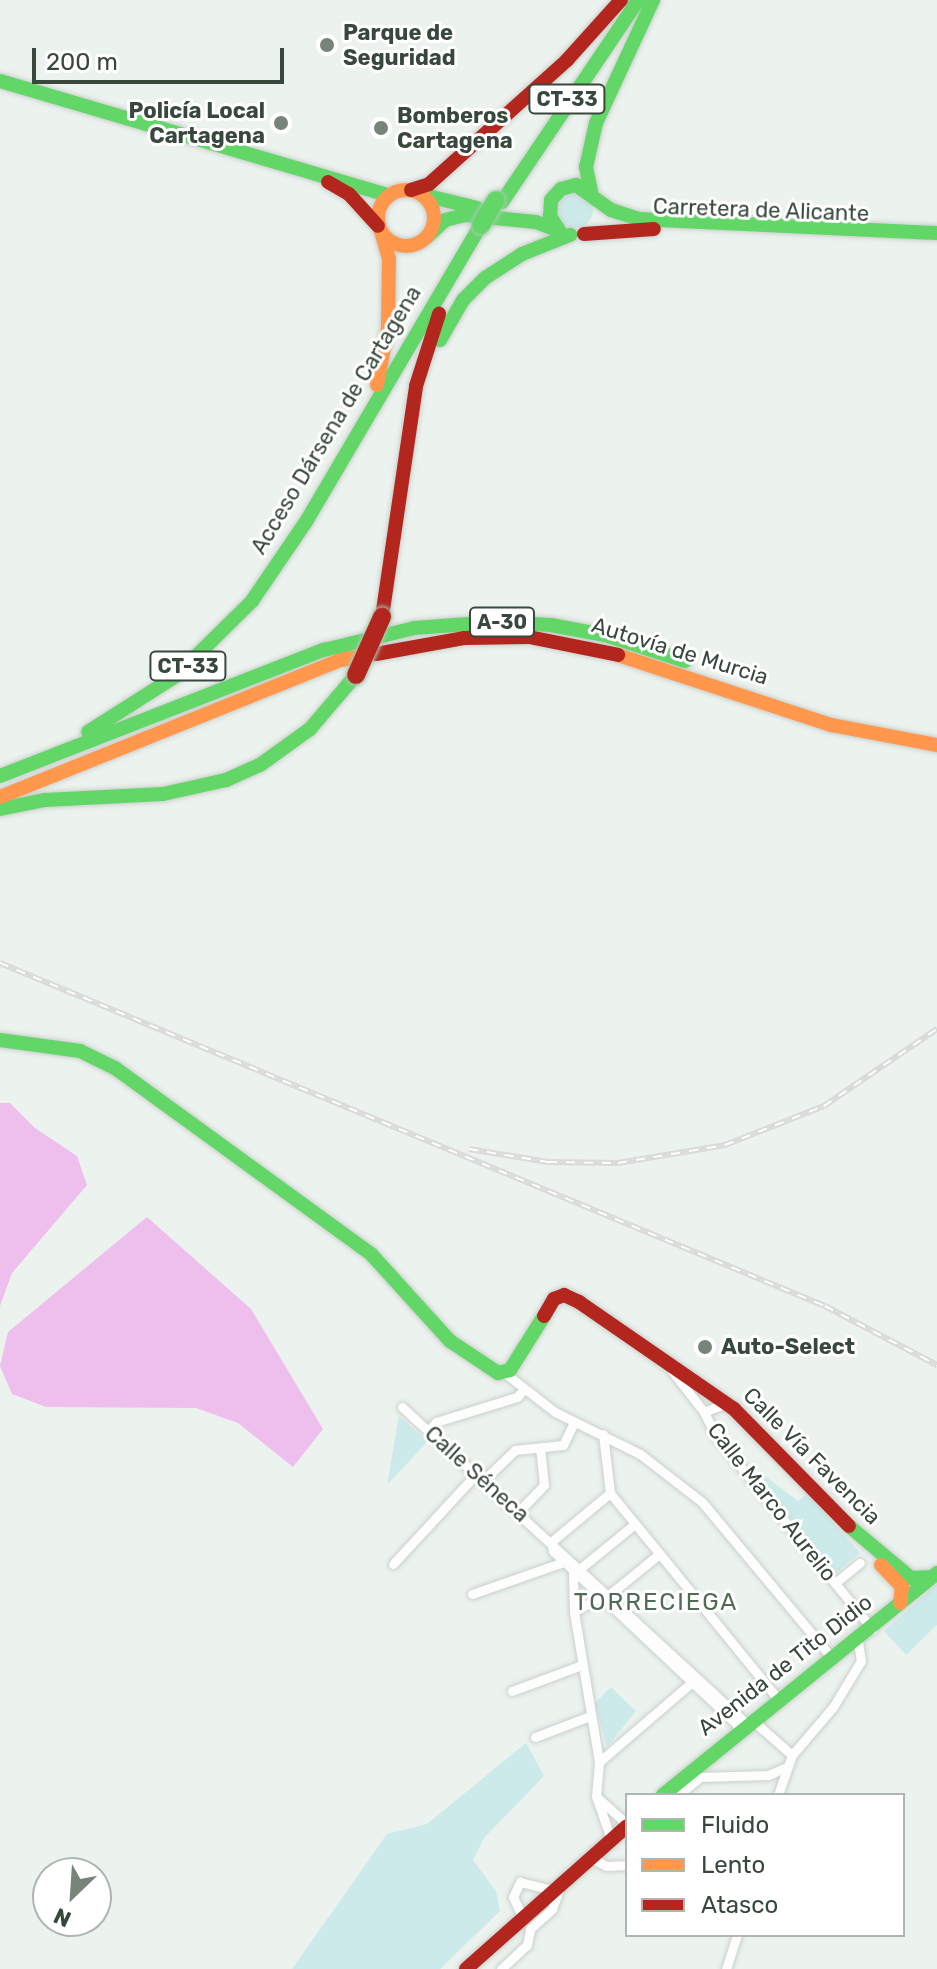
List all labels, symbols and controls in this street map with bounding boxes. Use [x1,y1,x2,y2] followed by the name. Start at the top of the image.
[343,19,456,70] place label: Parque de Seguridad
[36,32,288,82] scale bar
[318,36,336,54] marker: Parque de Seguridad
[46,48,118,76] text: 200 m
[527,83,607,115] road number: CT-33
[129,97,265,148] place label: Policía Local Cartagena
[397,102,513,154] place label: Bomberos Cartagena
[272,114,290,132] marker: Policía Local Cartagena
[372,119,390,137] marker: Bomberos Cartagena
[652,193,870,227] street label: Carretera de Alicante
[245,281,427,559] street label: Acceso Dársena de Cartagena
[468,606,536,638] road number: A-30
[589,612,771,690] street label: Autovía de Murcia
[148,650,228,682] road number: CT-33
[721,1334,855,1360] place label: Auto-Select
[696,1338,714,1356] marker: Auto-Select
[738,1382,886,1530] street label: Calle Vía Favencia
[702,1417,842,1587] street label: Calle Marco Aurelio
[419,1420,535,1528] street label: Calle Séneca
[574,1589,738,1617] district label: TORRECIEGA
[692,1589,878,1741] street label: Avenida de Tito Didio
[625,1793,905,1937] legend
[701,1811,769,1839] text: Fluido
[701,1851,765,1879] text: Lento
[32,1857,112,1937] north arrow
[701,1891,778,1919] text: Atasco
[50,1902,75,1933] text: N

